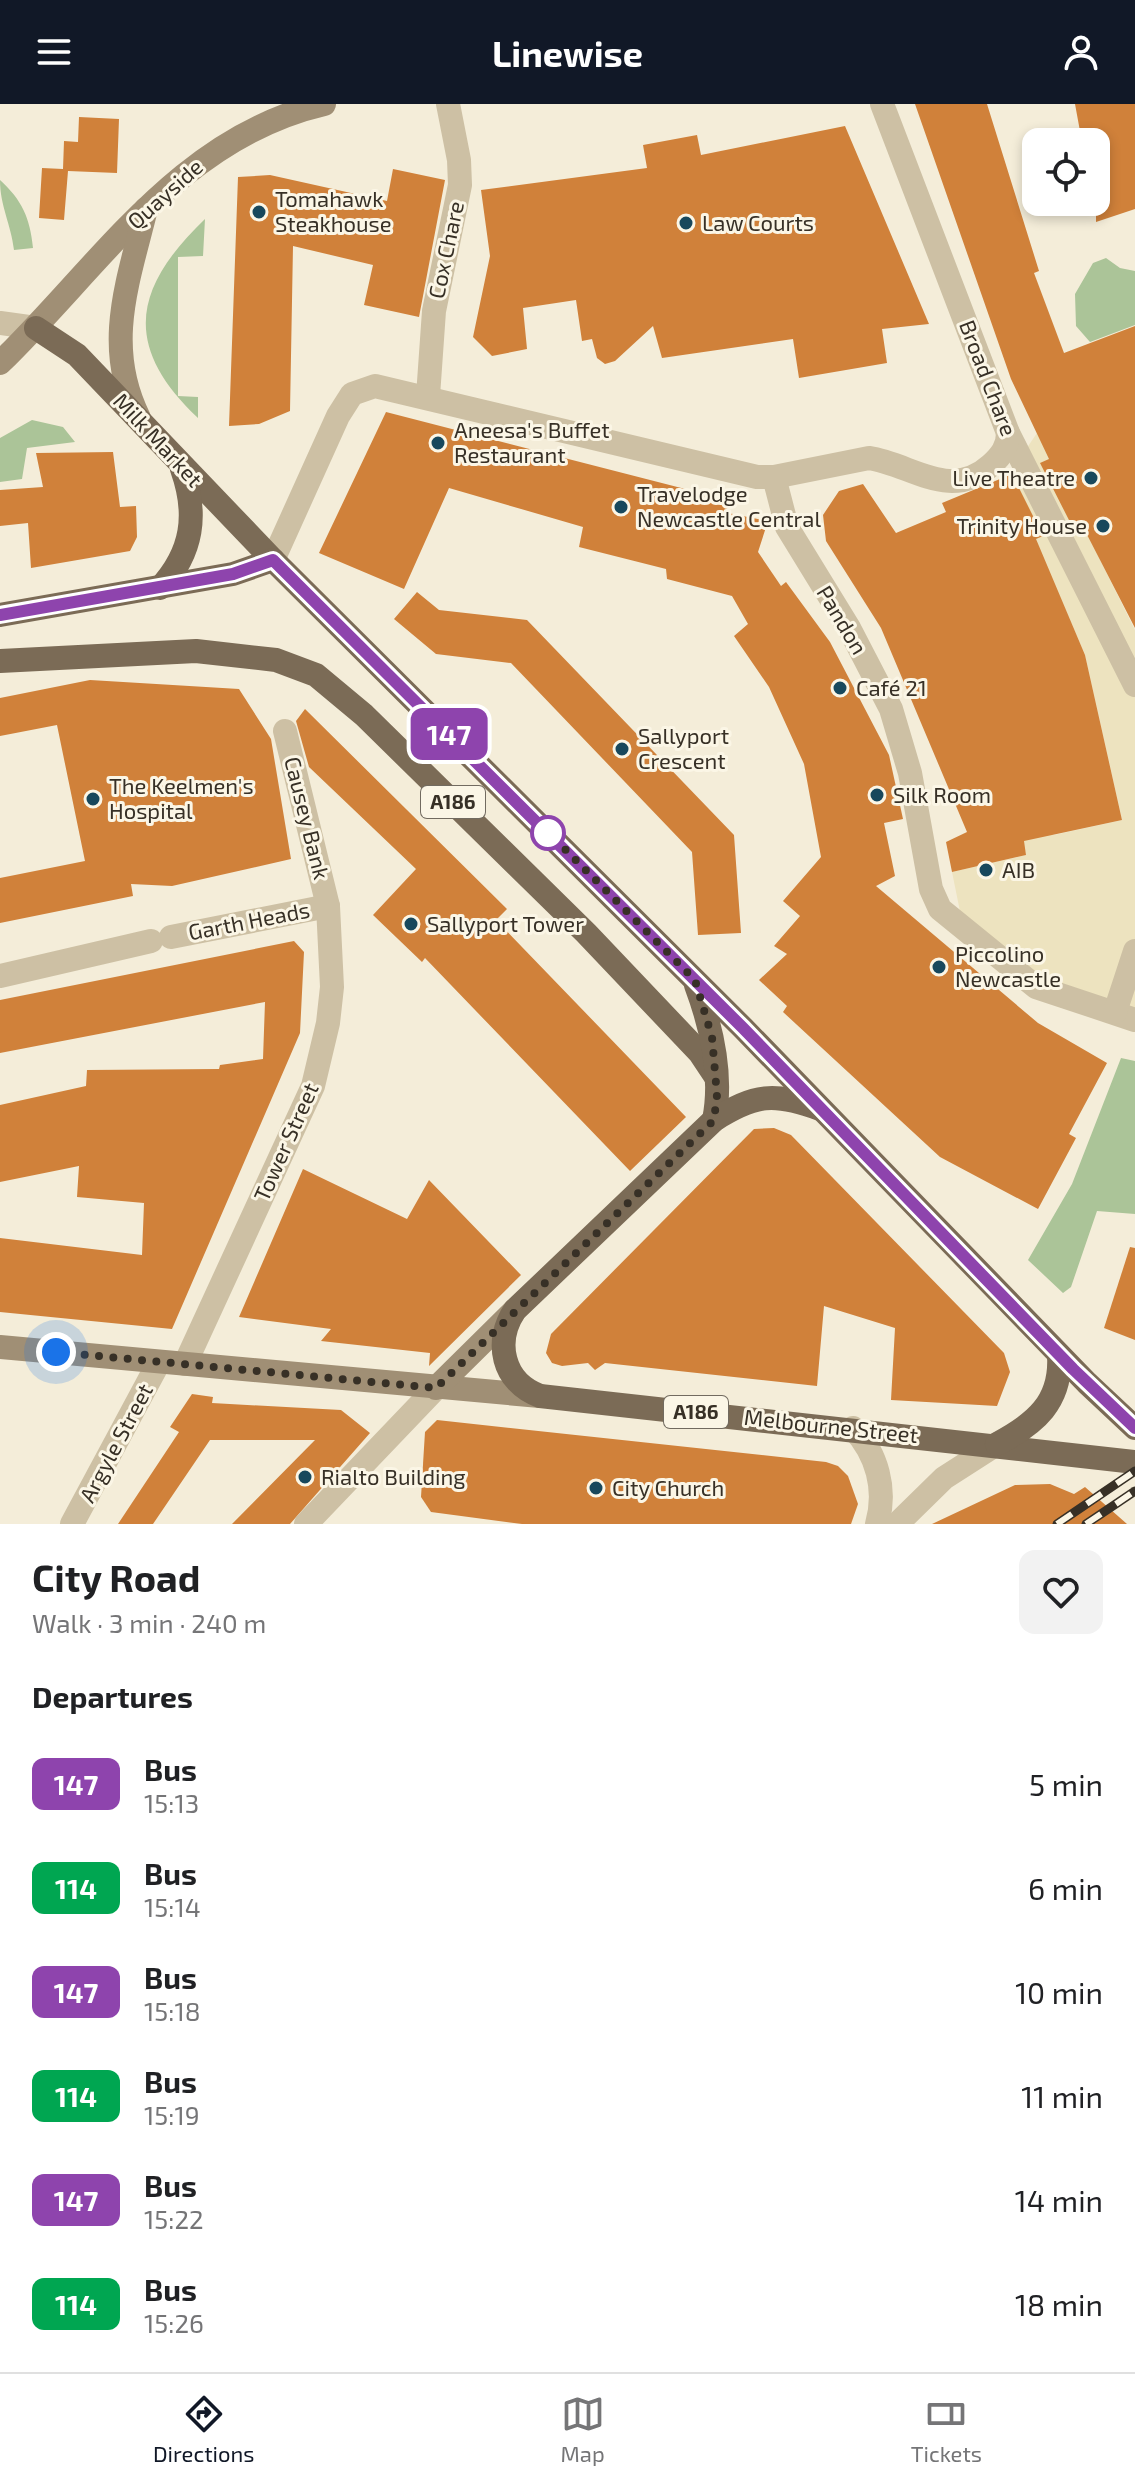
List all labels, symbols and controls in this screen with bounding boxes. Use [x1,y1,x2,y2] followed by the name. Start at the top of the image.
[32,30,76,74] icon: menu
[1059,30,1103,74] icon: person
[492,31,643,74] text: Linewise
[1022,128,1110,216] map controls
[1022,128,1110,216] button: locate
[121,153,208,234] street label: Quayside
[275,185,392,236] place label: Tomahawk Steakhouse
[422,199,468,301] street label: Cox Chare
[250,203,268,221] marker: Tomahawk Steakhouse
[702,209,814,235] place label: Law Courts
[677,214,695,232] marker: Law Courts
[955,316,1023,439] street label: Broad Chare
[109,387,209,491] street label: Milk Market
[454,416,610,467] place label: Aneesa's Buffet Restaurant
[429,434,447,452] marker: Aneesa's Buffet Restaurant
[952,464,1075,490] place label: Live Theatre
[1082,469,1100,487] marker: Live Theatre
[637,480,821,531] place label: Travelodge Newcastle Central
[612,498,630,516] marker: Travelodge Newcastle Central
[957,512,1087,538] place label: Trinity House
[1094,517,1112,535] marker: Trinity House
[812,580,873,659] street label: Pandon
[856,674,927,700] place label: Café 21
[831,679,849,697] marker: Café 21
[403,708,495,760] line badge: 147
[427,717,471,751] text: 147
[638,722,729,773] place label: Sallyport Crescent
[613,740,631,758] marker: Sallyport Crescent
[280,754,336,882] street label: Causey Bank
[109,772,254,823] place label: The Keelmen's Hospital
[893,781,991,807] place label: Silk Room
[421,786,485,818] road number: A186
[868,786,886,804] marker: Silk Room
[84,790,102,808] marker: The Keelmen's Hospital
[531,816,565,850] unlabelled marker
[1002,856,1035,882] place label: AIB
[977,861,995,879] marker: AIB
[186,896,312,945] street label: Garth Heads
[427,910,584,936] place label: Sallyport Tower
[402,915,420,933] marker: Sallyport Tower
[955,940,1061,991] place label: Piccolino Newcastle
[930,958,948,976] marker: Piccolino Newcastle
[247,1078,323,1205] street label: Tower Street
[36,1332,76,1372] your location
[73,1379,157,1506] street label: Argyle Street
[664,1396,728,1428] road number: A186
[743,1403,919,1447] street label: Melbourne Street
[321,1463,466,1489] place label: Rialto Building
[296,1468,314,1486] marker: Rialto Building
[612,1474,724,1500] place label: City Church
[587,1479,605,1497] marker: City Church
[1019,1550,1103,1634] button: heart
[32,1554,200,1600] text: City Road
[32,1607,266,1638] text: Walk · 3 min · 240 m
[32,1678,193,1714] text: Departures
[144,1751,197,1787] text: Bus
[1029,1766,1103,1802] text: 5 min
[54,1767,98,1801] text: 147
[144,1787,199,1818] text: 15:13
[144,1855,197,1891] text: Bus
[1028,1870,1103,1906] text: 6 min
[55,1871,97,1905] text: 114
[144,1891,201,1922] text: 15:14
[144,1959,197,1995] text: Bus
[1015,1974,1103,2010] text: 10 min
[54,1975,98,2009] text: 147
[144,1995,201,2026] text: 15:18
[144,2063,197,2099] text: Bus
[1021,2078,1103,2114] text: 11 min
[55,2079,97,2113] text: 114
[144,2099,200,2130] text: 15:19
[144,2167,197,2203] text: Bus
[1015,2182,1103,2218] text: 14 min
[54,2183,98,2217] text: 147
[144,2203,204,2234] text: 15:22
[144,2271,197,2307] text: Bus
[1015,2286,1103,2322] text: 18 min
[55,2287,97,2321] text: 114
[144,2307,204,2338] text: 15:26
[153,2392,254,2466] tab: Directions
[561,2392,605,2466] tab: Map
[911,2392,982,2466] tab: Tickets

